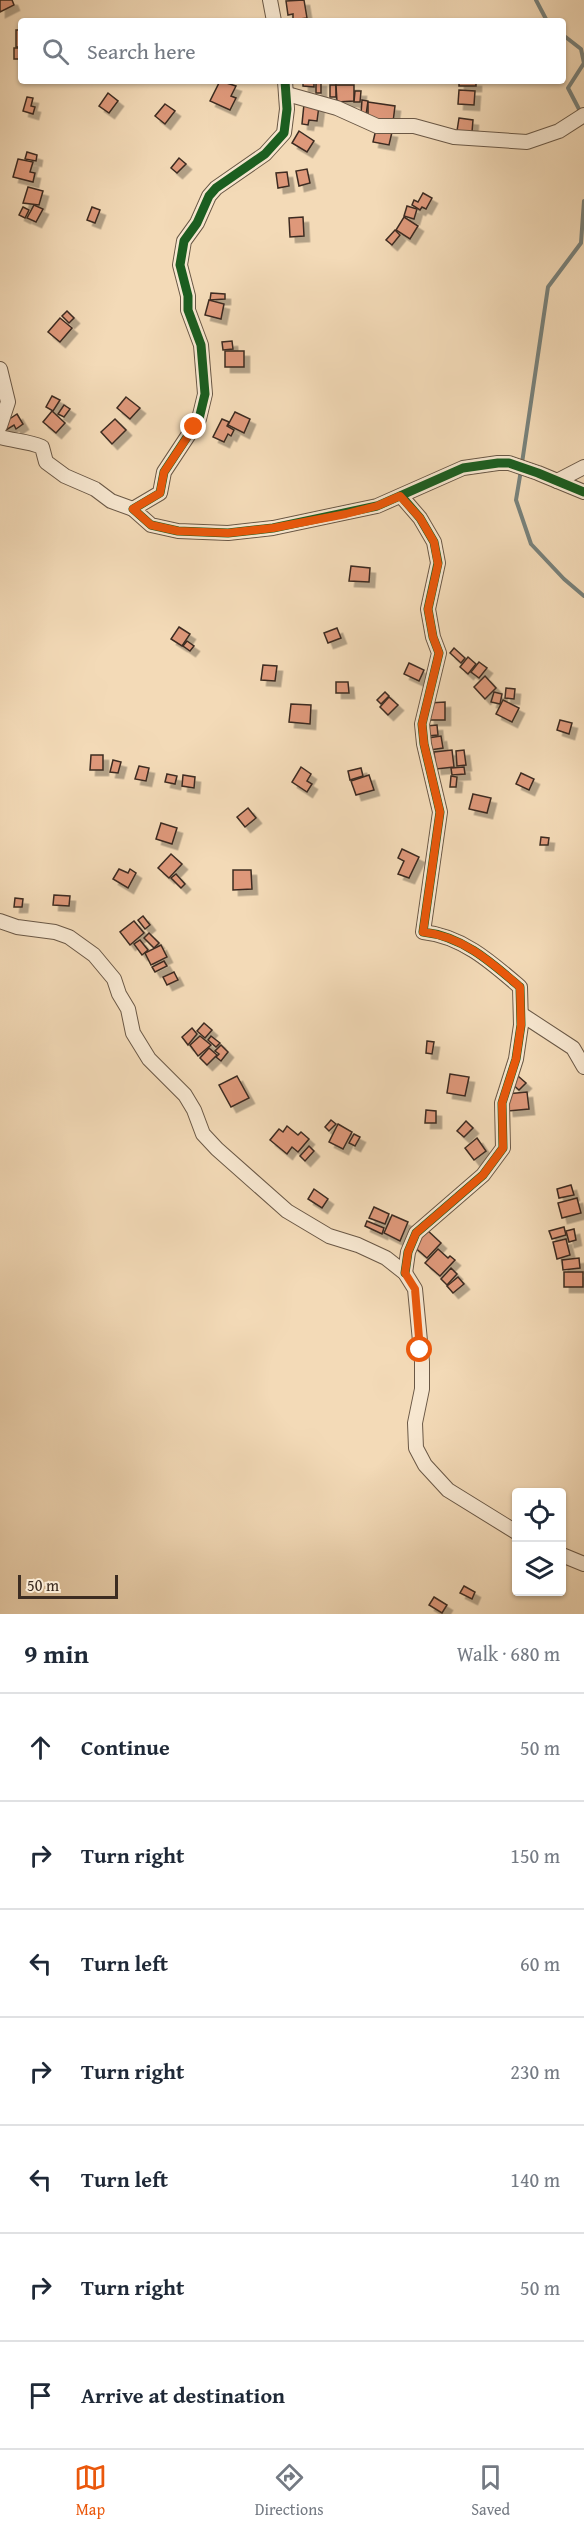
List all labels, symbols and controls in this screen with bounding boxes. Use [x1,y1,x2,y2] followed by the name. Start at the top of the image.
[18,18,566,84] search box
[39,35,72,68] icon: search
[87,35,196,67] text: Search here
[180,413,206,439] route end
[406,1336,432,1362] route start
[512,1488,566,1596] map controls
[512,1488,566,1542] button: locate
[512,1542,566,1596] button: layers
[18,1572,118,1600] scale bar
[27,1573,59,1597] text: 50 m
[24,1634,89,1673] text: 9 min
[457,1639,560,1668] text: Walk · 680 m
[24,1731,57,1764] icon: ahead
[81,1731,170,1763] text: Continue
[520,1733,560,1762] text: 50 m
[24,1839,57,1872] icon: right
[81,1839,184,1871] text: Turn right
[510,1841,560,1870] text: 150 m
[24,1947,57,1980] icon: left
[81,1947,168,1979] text: Turn left
[520,1949,560,1978] text: 60 m
[24,2055,57,2088] icon: right
[81,2055,184,2087] text: Turn right
[510,2057,560,2086] text: 230 m
[24,2163,57,2196] icon: left
[81,2163,168,2195] text: Turn left
[510,2165,560,2194] text: 140 m
[24,2271,57,2304] icon: right
[81,2271,184,2303] text: Turn right
[520,2273,560,2302] text: 50 m
[24,2379,57,2412] icon: arrive
[81,2379,285,2411] text: Arrive at destination
[74,2461,107,2521] tab: Map
[255,2461,324,2521] tab: Directions
[471,2461,510,2521] tab: Saved

